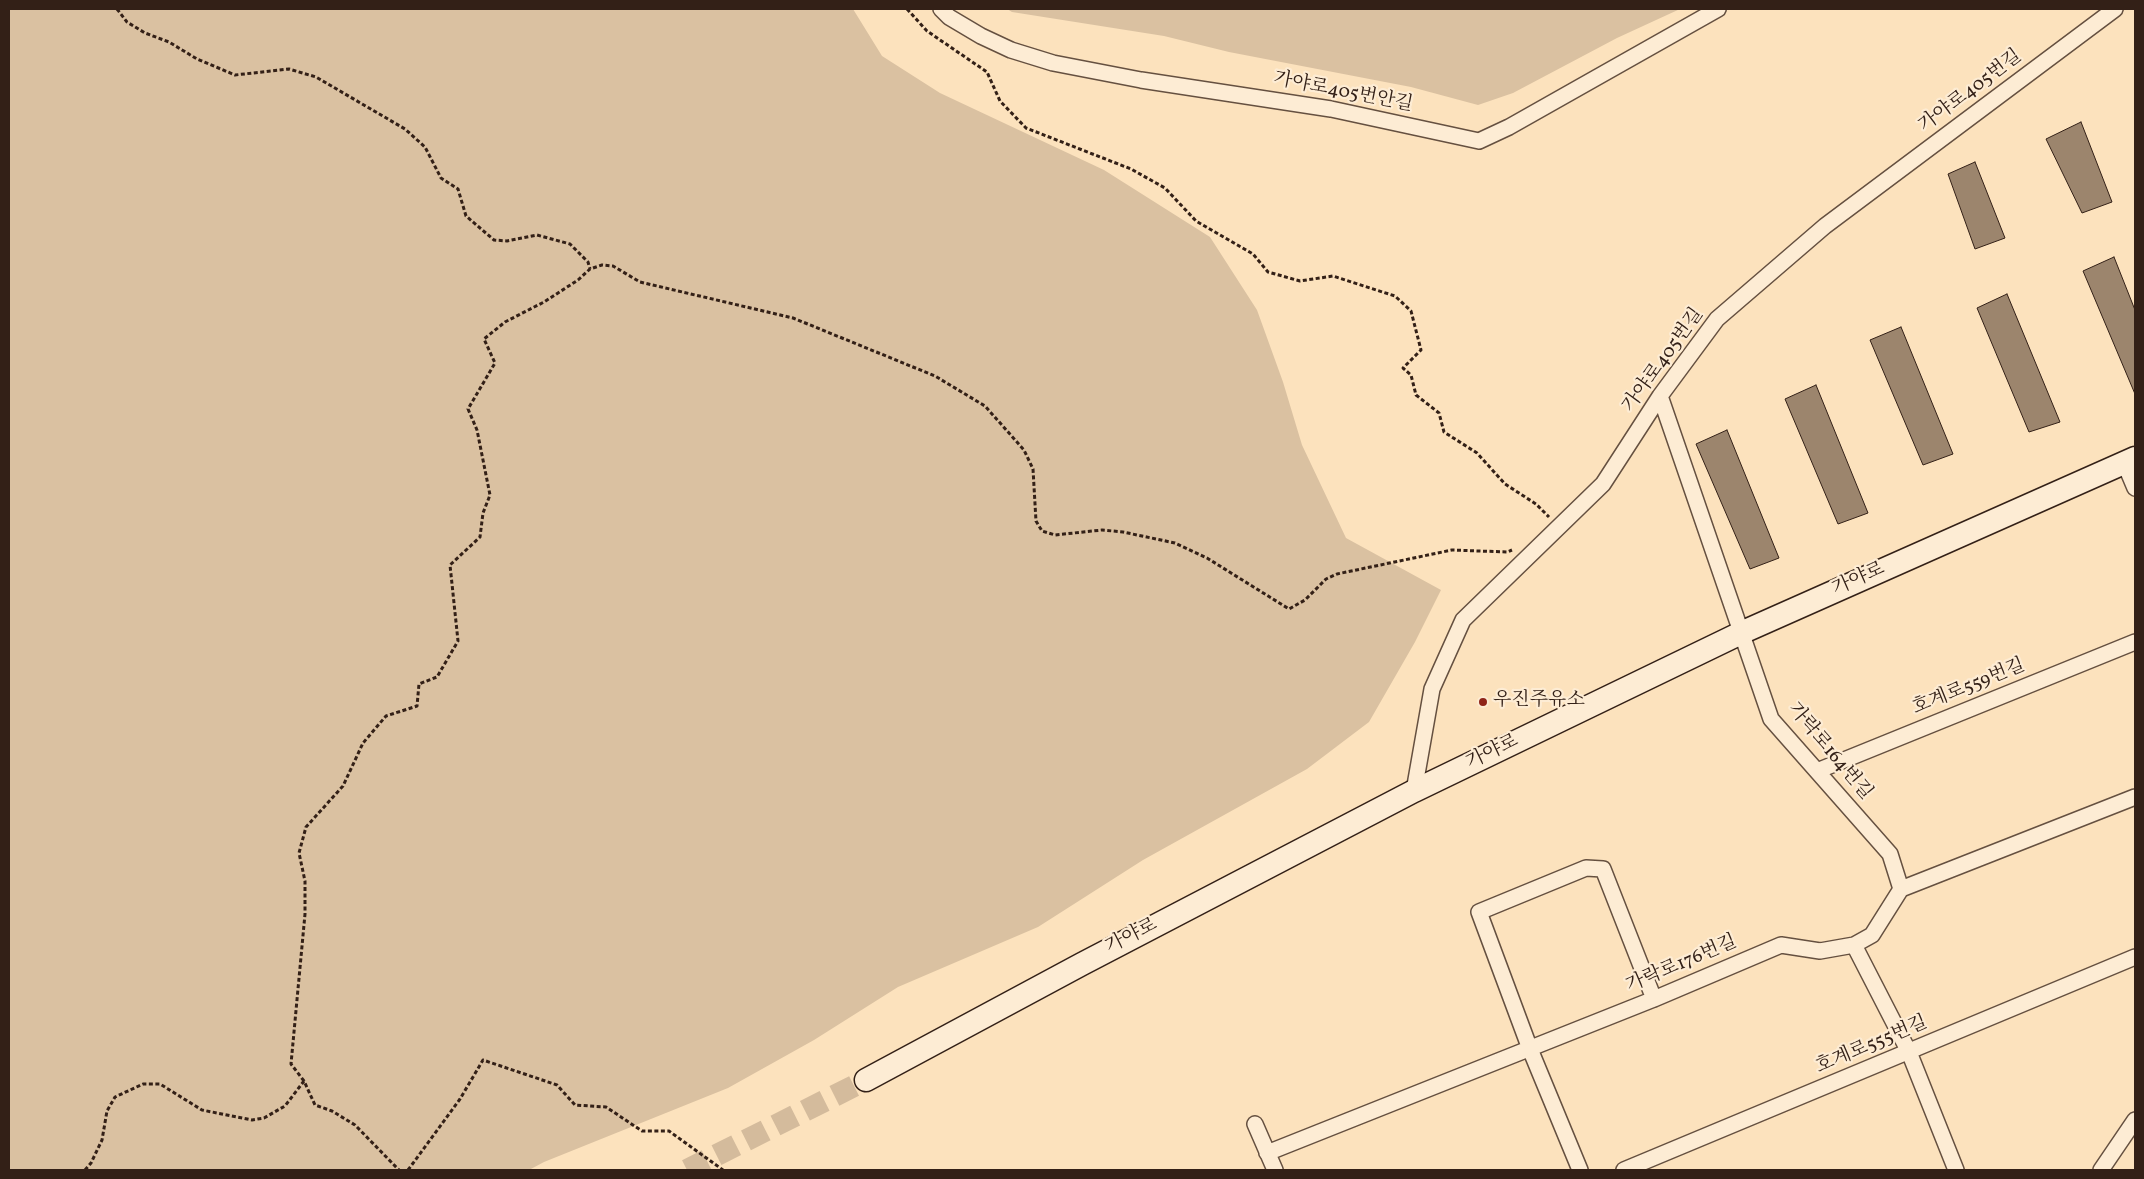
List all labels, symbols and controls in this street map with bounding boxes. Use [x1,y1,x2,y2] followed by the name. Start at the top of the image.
[1915,46,2027,138] street label: 가야로405번길
[1271,68,1415,118] street label: 가야로405번안길
[1619,305,1709,417] street label: 가야로405번길
[1829,558,1889,602] street label: 가야로
[1909,655,2029,721] street label: 호계로559번길
[1493,691,1585,713] place label: 우진주유소
[1477,696,1489,708] marker: 우진주유소
[1782,699,1876,805] street label: 가락로164번길
[1463,731,1523,775] street label: 가야로
[1102,914,1162,960] street label: 가야로
[1623,931,1741,999] street label: 가락로176번길
[1813,1012,1931,1080] street label: 호계로555번길

